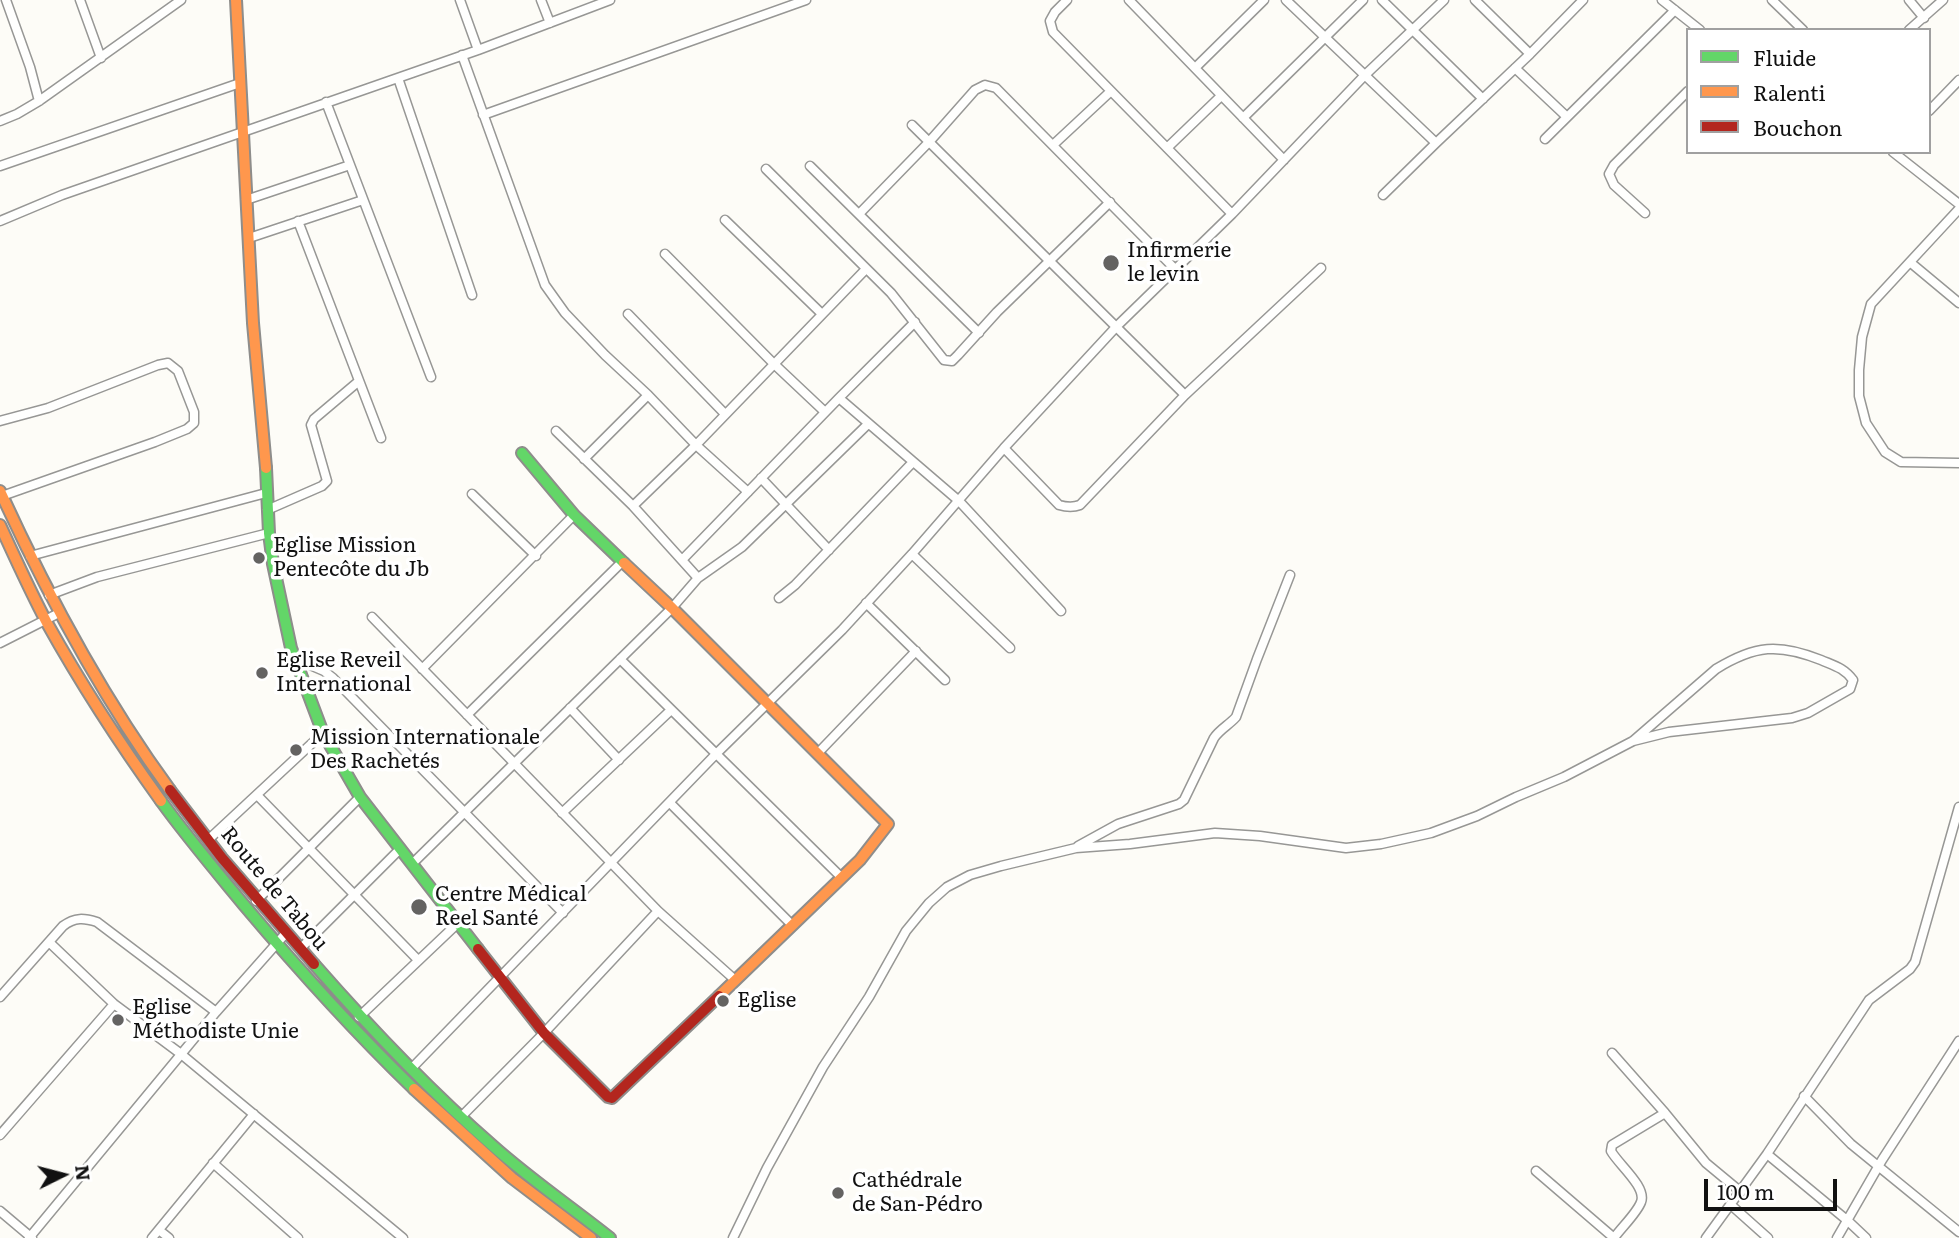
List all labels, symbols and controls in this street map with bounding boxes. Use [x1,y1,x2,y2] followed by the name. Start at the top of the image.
[1686,28,1931,154] legend
[1753,41,1816,72] text: Fluide
[1753,76,1826,107] text: Ralenti
[1753,111,1842,142] text: Bouchon
[1127,238,1231,288] place label: Infirmerie le levin
[1101,253,1121,273] marker: Infirmerie le levin
[273,533,429,583] place label: Eglise Mission Pentecôte du Jb
[251,550,267,566] marker: Eglise Mission Pentecôte du Jb
[276,648,411,698] place label: Eglise Reveil International
[254,665,270,681] marker: Eglise Reveil International
[310,725,540,775] place label: Mission Internationale Des Rachetés
[288,742,304,758] marker: Mission Internationale Des Rachetés
[215,822,333,956] street label: Route de Tabou
[435,882,587,932] place label: Centre Médical Reel Santé
[409,897,429,917] marker: Centre Médical Reel Santé
[737,988,796,1014] place label: Eglise
[715,993,731,1009] marker: Eglise
[132,995,299,1045] place label: Eglise Méthodiste Unie
[110,1012,126,1028] marker: Eglise Méthodiste Unie
[28,1140,98,1210] north arrow
[69,1163,99,1182] text: N
[1707,1164,1840,1208] scale bar
[852,1168,983,1218] place label: Cathédrale de San-Pédro
[1717,1175,1774,1206] text: 100 m
[830,1185,846,1201] marker: Cathédrale de San-Pédro

